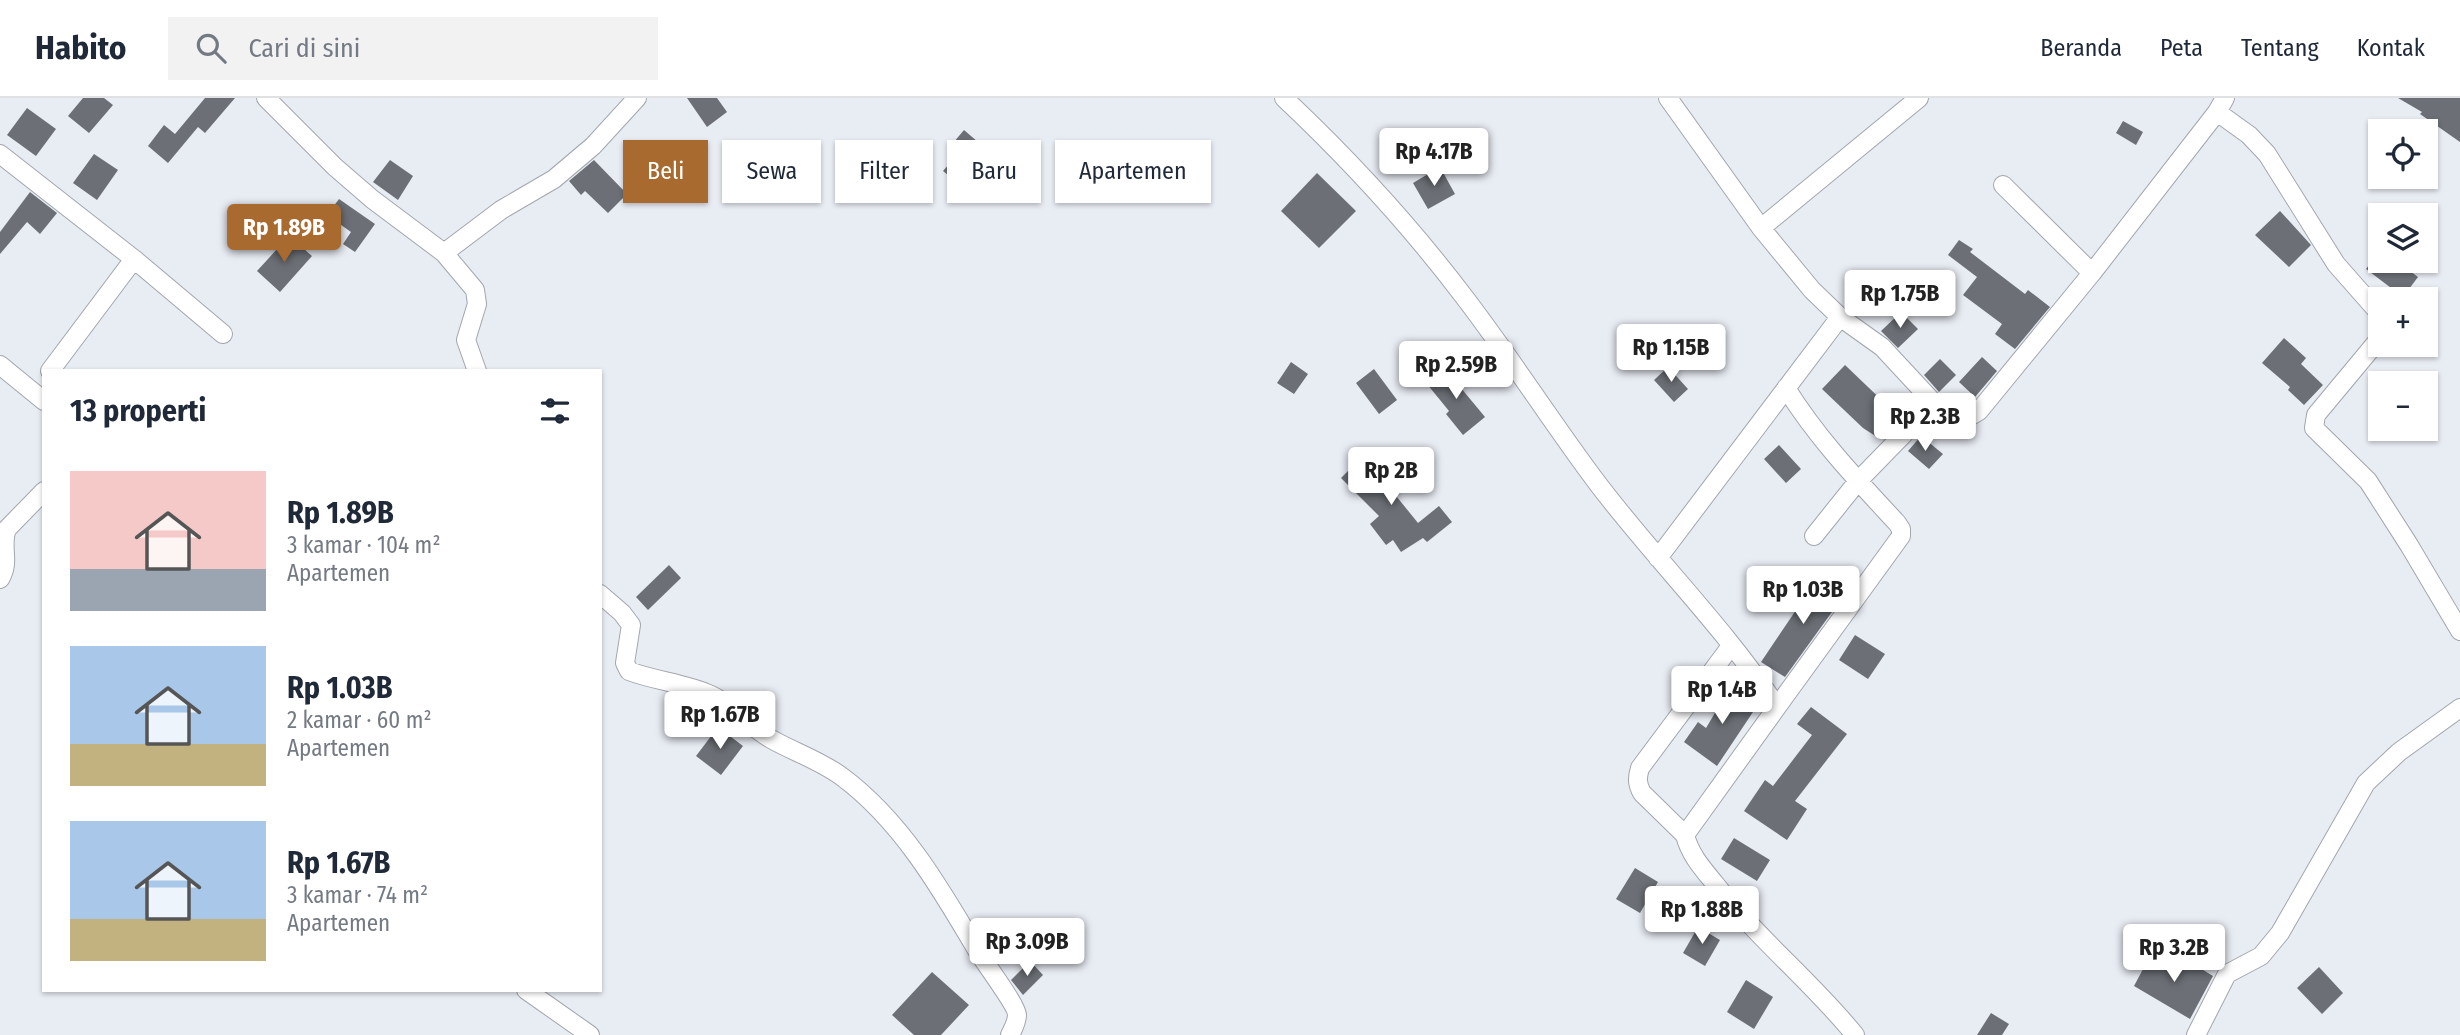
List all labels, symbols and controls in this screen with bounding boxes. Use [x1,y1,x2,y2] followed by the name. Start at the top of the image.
[168,17,658,80] search box
[35,28,126,68] text: Habito
[192,29,230,67] icon: search
[248,33,360,64] text: Cari di sini
[2040,34,2122,62] text: Beranda
[2160,34,2203,62] text: Peta
[2241,34,2319,62] text: Tentang
[2357,34,2425,62] text: Kontak
[2368,119,2438,441] map controls
[2368,119,2438,189] button: locate
[1362,129,1506,188] pin: Rp 4.17B
[1395,137,1473,165] text: Rp 4.17B
[623,140,708,203] chip: Beli
[722,140,821,203] chip: Sewa
[835,140,933,203] chip: Filter
[947,140,1041,203] chip: Baru
[1055,140,1211,203] chip: Apartemen
[2368,203,2438,273] button: layers
[212,204,356,264] pin: Rp 1.89B
[243,213,325,241] text: Rp 1.89B
[1828,271,1972,330] pin: Rp 1.75B
[1861,279,1939,307] text: Rp 1.75B
[2368,287,2438,357] button: +
[1599,324,1743,384] pin: Rp 1.15B
[1633,333,1709,361] text: Rp 1.15B
[1384,342,1528,401] pin: Rp 2.59B
[1415,350,1497,378] text: Rp 2.59B
[2368,371,2438,441] button: −
[536,392,574,430] icon: filters
[70,393,206,429] text: 13 properti
[1860,394,1990,453] pin: Rp 2.3B
[1890,402,1960,430] text: Rp 2.3B
[1342,448,1440,507] pin: Rp 2B
[1364,456,1418,484] text: Rp 2B
[287,495,394,531] text: Rp 1.89B
[126,499,210,583] icon: home
[287,531,440,559] text: 3 kamar · 104 m²
[287,559,390,587] text: Apartemen
[1731,566,1875,626] pin: Rp 1.03B
[1763,575,1843,603] text: Rp 1.03B
[1657,666,1787,726] pin: Rp 1.4B
[287,670,393,706] text: Rp 1.03B
[126,674,210,758] icon: home
[1687,675,1757,703] text: Rp 1.4B
[648,692,792,751] pin: Rp 1.67B
[680,700,760,728] text: Rp 1.67B
[287,706,432,734] text: 2 kamar · 60 m²
[287,734,390,762] text: Apartemen
[287,845,390,881] text: Rp 1.67B
[126,849,210,933] icon: home
[287,881,428,909] text: 3 kamar · 74 m²
[1630,886,1774,946] pin: Rp 1.88B
[1661,895,1743,923] text: Rp 1.88B
[287,909,390,937] text: Apartemen
[955,918,1099,978] pin: Rp 3.09B
[2109,924,2239,984] pin: Rp 3.2B
[985,927,1069,955] text: Rp 3.09B
[2139,933,2209,961] text: Rp 3.2B

